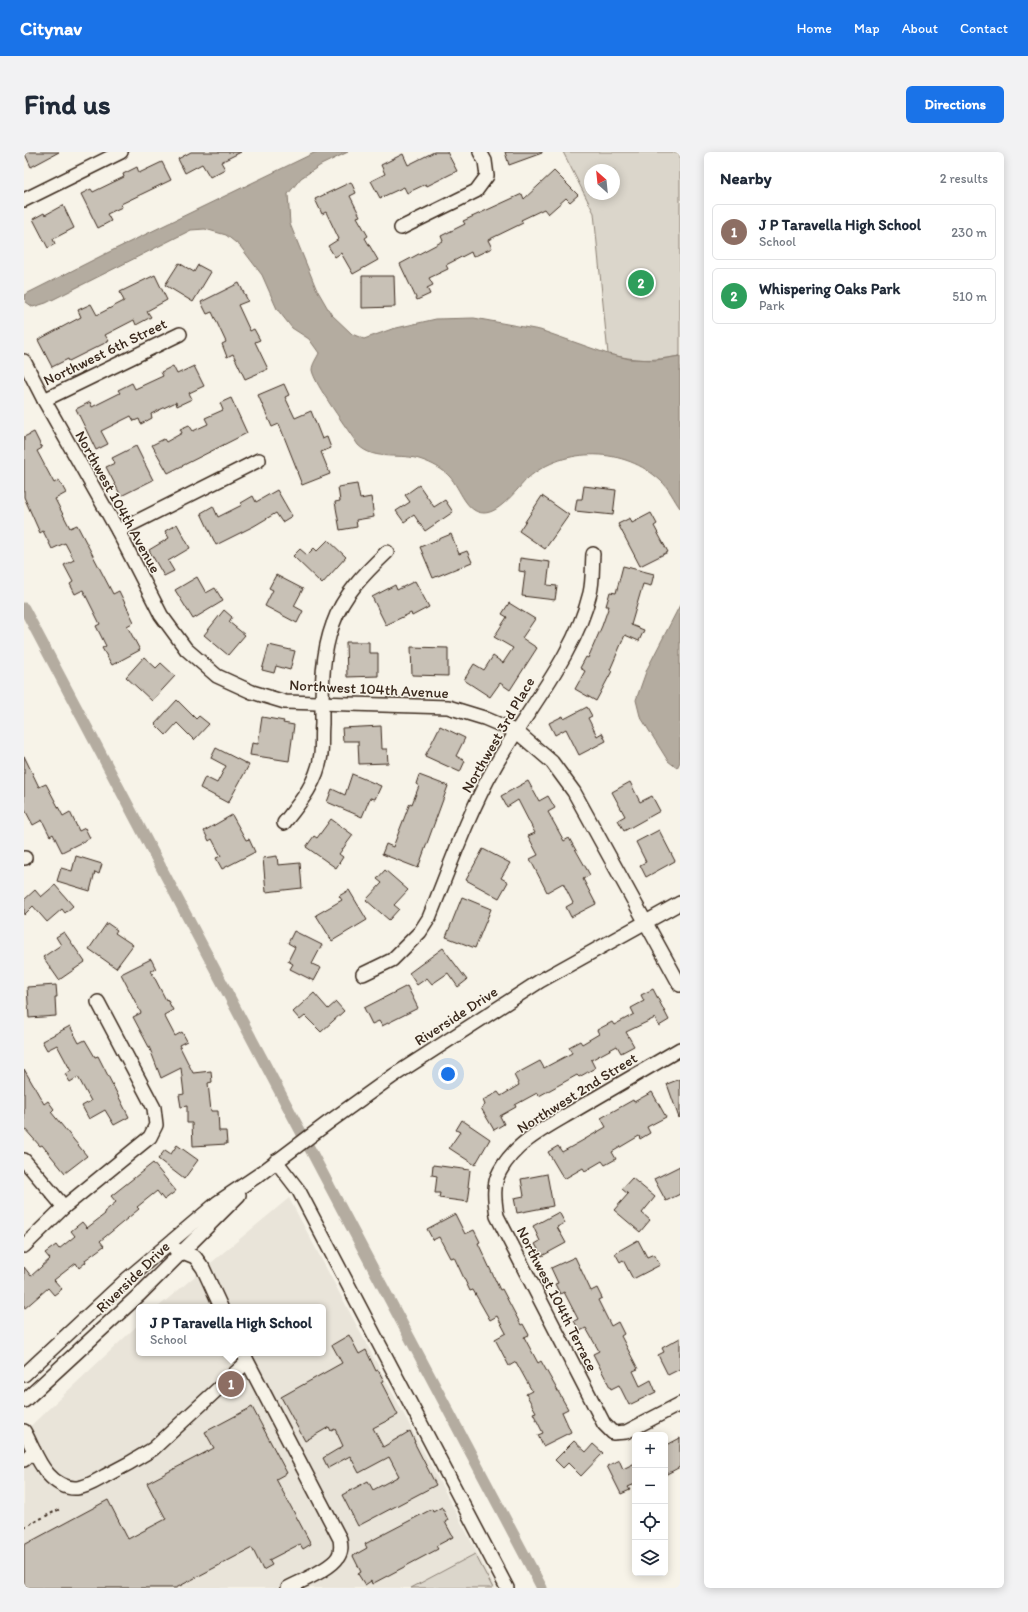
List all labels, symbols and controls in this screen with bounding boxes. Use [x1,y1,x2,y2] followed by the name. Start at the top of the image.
[20,17,82,40] text: Citynav
[797,20,832,37] text: Home
[854,20,880,37] text: Map
[902,20,938,37] text: About
[960,20,1008,37] text: Contact
[906,86,1004,123] button: Directions
[24,87,111,121] text: Find us
[584,164,620,200] north arrow
[720,168,772,188] text: Nearby
[940,171,988,186] text: 2 results
[759,216,921,234] text: J P Taravella High School
[731,225,737,240] text: 1
[951,225,987,240] text: 230 m
[759,234,796,249] text: School
[628,268,654,298] pin: 2
[759,280,900,298] text: Whispering Oaks Park
[731,289,737,304] text: 2
[952,289,987,304] text: 510 m
[759,298,785,313] text: Park
[40,314,170,390] street label: Northwest 6th Street
[71,428,165,576] street label: Northwest 104th Avenue
[458,674,538,796] street label: Northwest 3rd Place
[289,676,449,702] street label: Northwest 104th Avenue
[411,982,501,1050] street label: Riverside Drive
[514,1049,641,1137] street label: Northwest 2nd Street
[438,1064,458,1084] your location
[513,1224,601,1374] street label: Northwest 104th Terrace
[92,1237,174,1317] street label: Riverside Drive
[136,1304,326,1356] popup
[150,1314,312,1332] text: J P Taravella High School
[150,1332,187,1347] text: School
[218,1369,244,1399] pin: 1
[632,1432,668,1576] map controls
[632,1432,668,1468] button: +
[632,1468,668,1504] button: −
[632,1504,668,1540] button: locate
[632,1540,668,1576] button: layers

